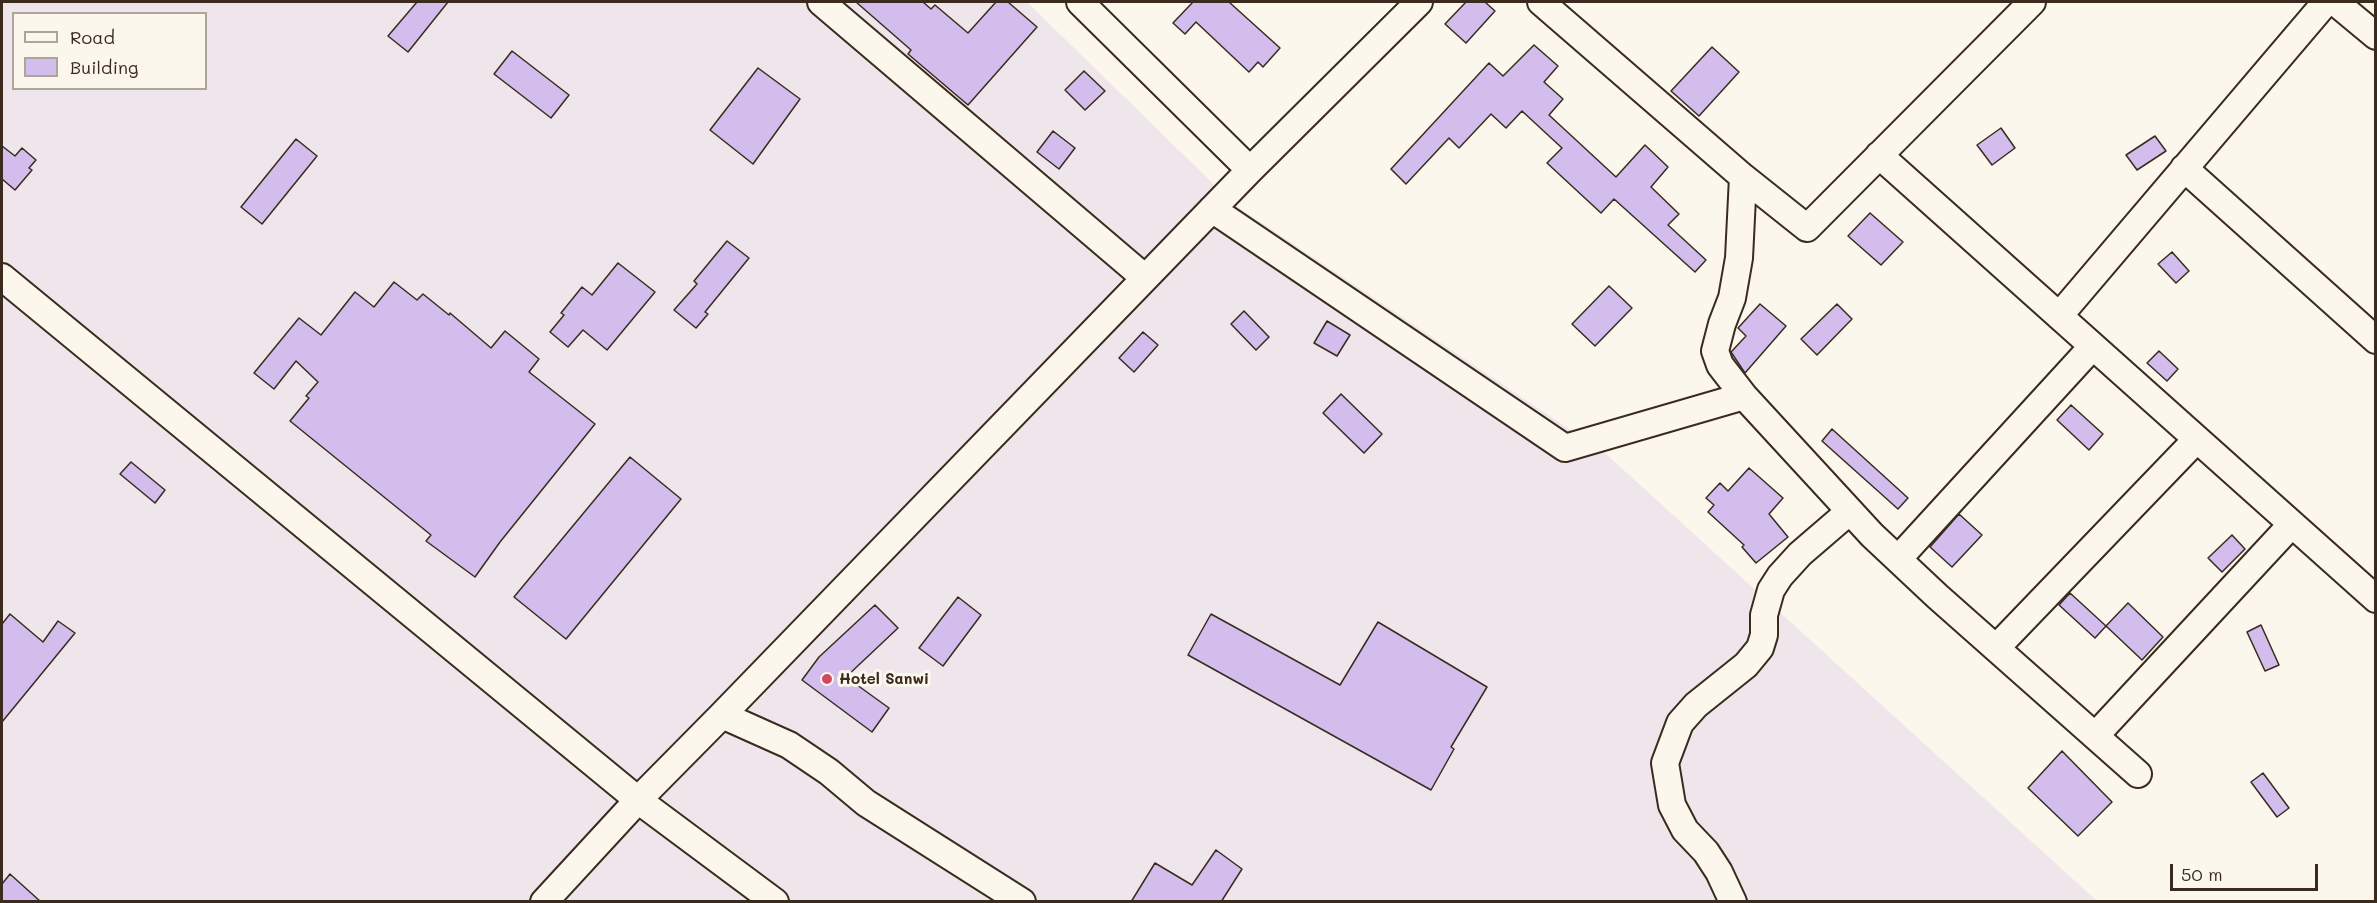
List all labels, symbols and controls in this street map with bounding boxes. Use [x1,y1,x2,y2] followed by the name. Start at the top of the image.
[12,12,207,90] legend
[70,25,115,49] text: Road
[70,55,138,79] text: Building
[839,670,929,688] place label: Hotel Sanwi
[820,672,834,686] marker: Hotel Sanwi
[2173,852,2322,890] scale bar
[2181,862,2223,886] text: 50 m

